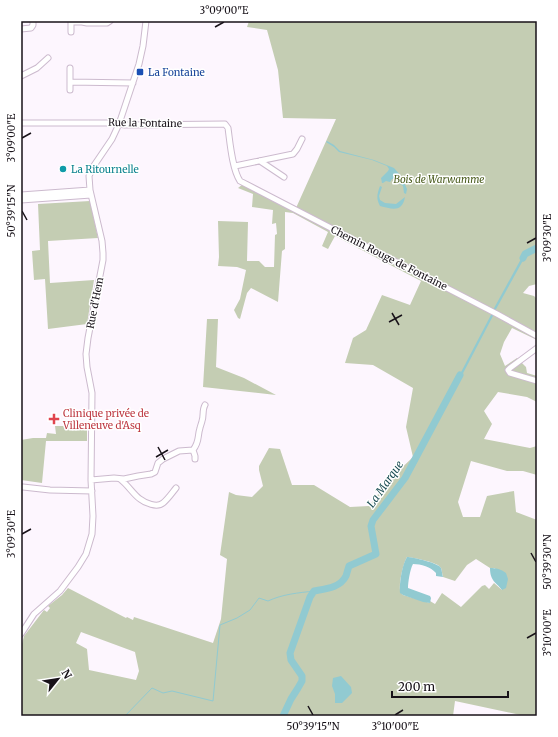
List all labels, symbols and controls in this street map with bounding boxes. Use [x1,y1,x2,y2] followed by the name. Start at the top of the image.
[200,4,249,17] text: 3°09'00"E
[148,66,205,79] place label: La Fontaine
[135,67,145,77] marker: La Fontaine
[5,113,18,162] text: 3°09'00"E
[108,116,182,130] street label: Rue la Fontaine
[71,163,139,176] place label: La Ritournelle
[58,164,68,174] marker: La Ritournelle
[394,173,484,186] park label: Bois de Warwamme
[5,184,18,238] text: 50°39'15"N
[541,213,554,262] text: 3°09'30"E
[329,223,449,293] street label: Chemin Rouge de Fontaine
[84,276,106,330] street label: Rue d'Hem
[62,407,149,432] place label: Clinique privée de Villeneuve d'Asq
[48,413,60,425] marker: Clinique privée de Villeneuve d'Asq
[364,458,406,510] water label: La Marque
[5,509,18,558] text: 3°09'30"E
[541,534,554,590] text: 50°39'30"N
[541,609,554,657] text: 3°10'00"E
[38,659,78,699] north arrow
[58,667,75,682] text: N
[392,673,508,699] scale bar
[398,679,435,694] text: 200 m
[286,720,340,733] text: 50°39'15"N
[371,720,419,733] text: 3°10'00"E

